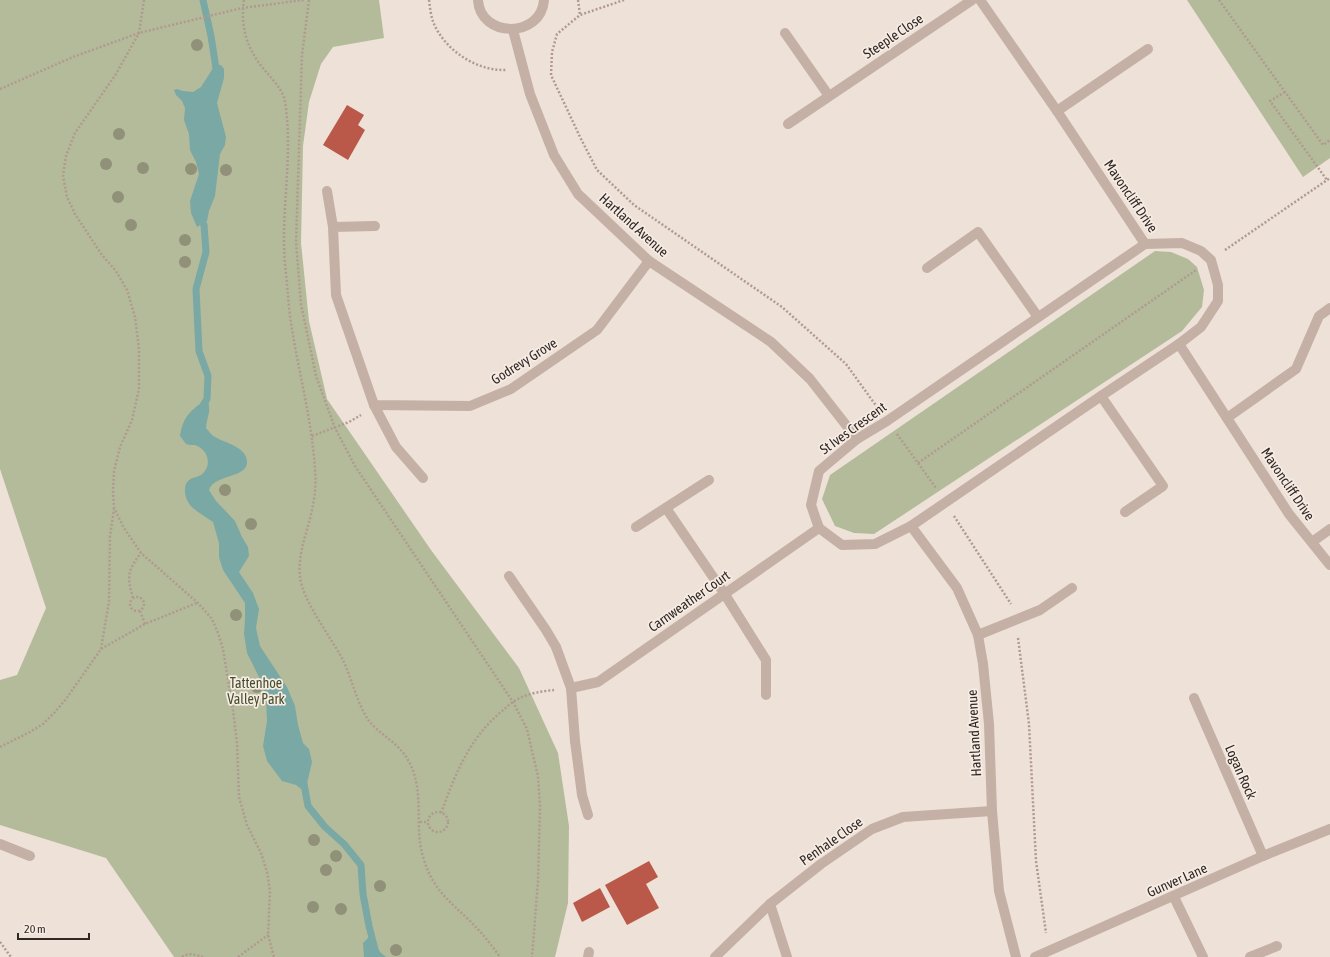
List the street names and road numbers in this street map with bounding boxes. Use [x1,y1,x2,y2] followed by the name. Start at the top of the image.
[860,10,926,62] street label: Steeple Close
[1101,157,1161,235] street label: Mavoncliff Drive
[596,190,672,260] street label: Hartland Avenue
[488,334,560,388] street label: Godrevy Grove
[817,399,889,457] street label: St Ives Crescent
[1258,445,1318,523] street label: Mavoncliff Drive
[645,567,733,635] street label: Carnweather Court
[964,689,984,777] street label: Hartland Avenue
[1222,742,1260,802] street label: Logan Rock
[797,814,865,868] street label: Penhale Close
[1144,860,1210,900] street label: Gunver Lane

